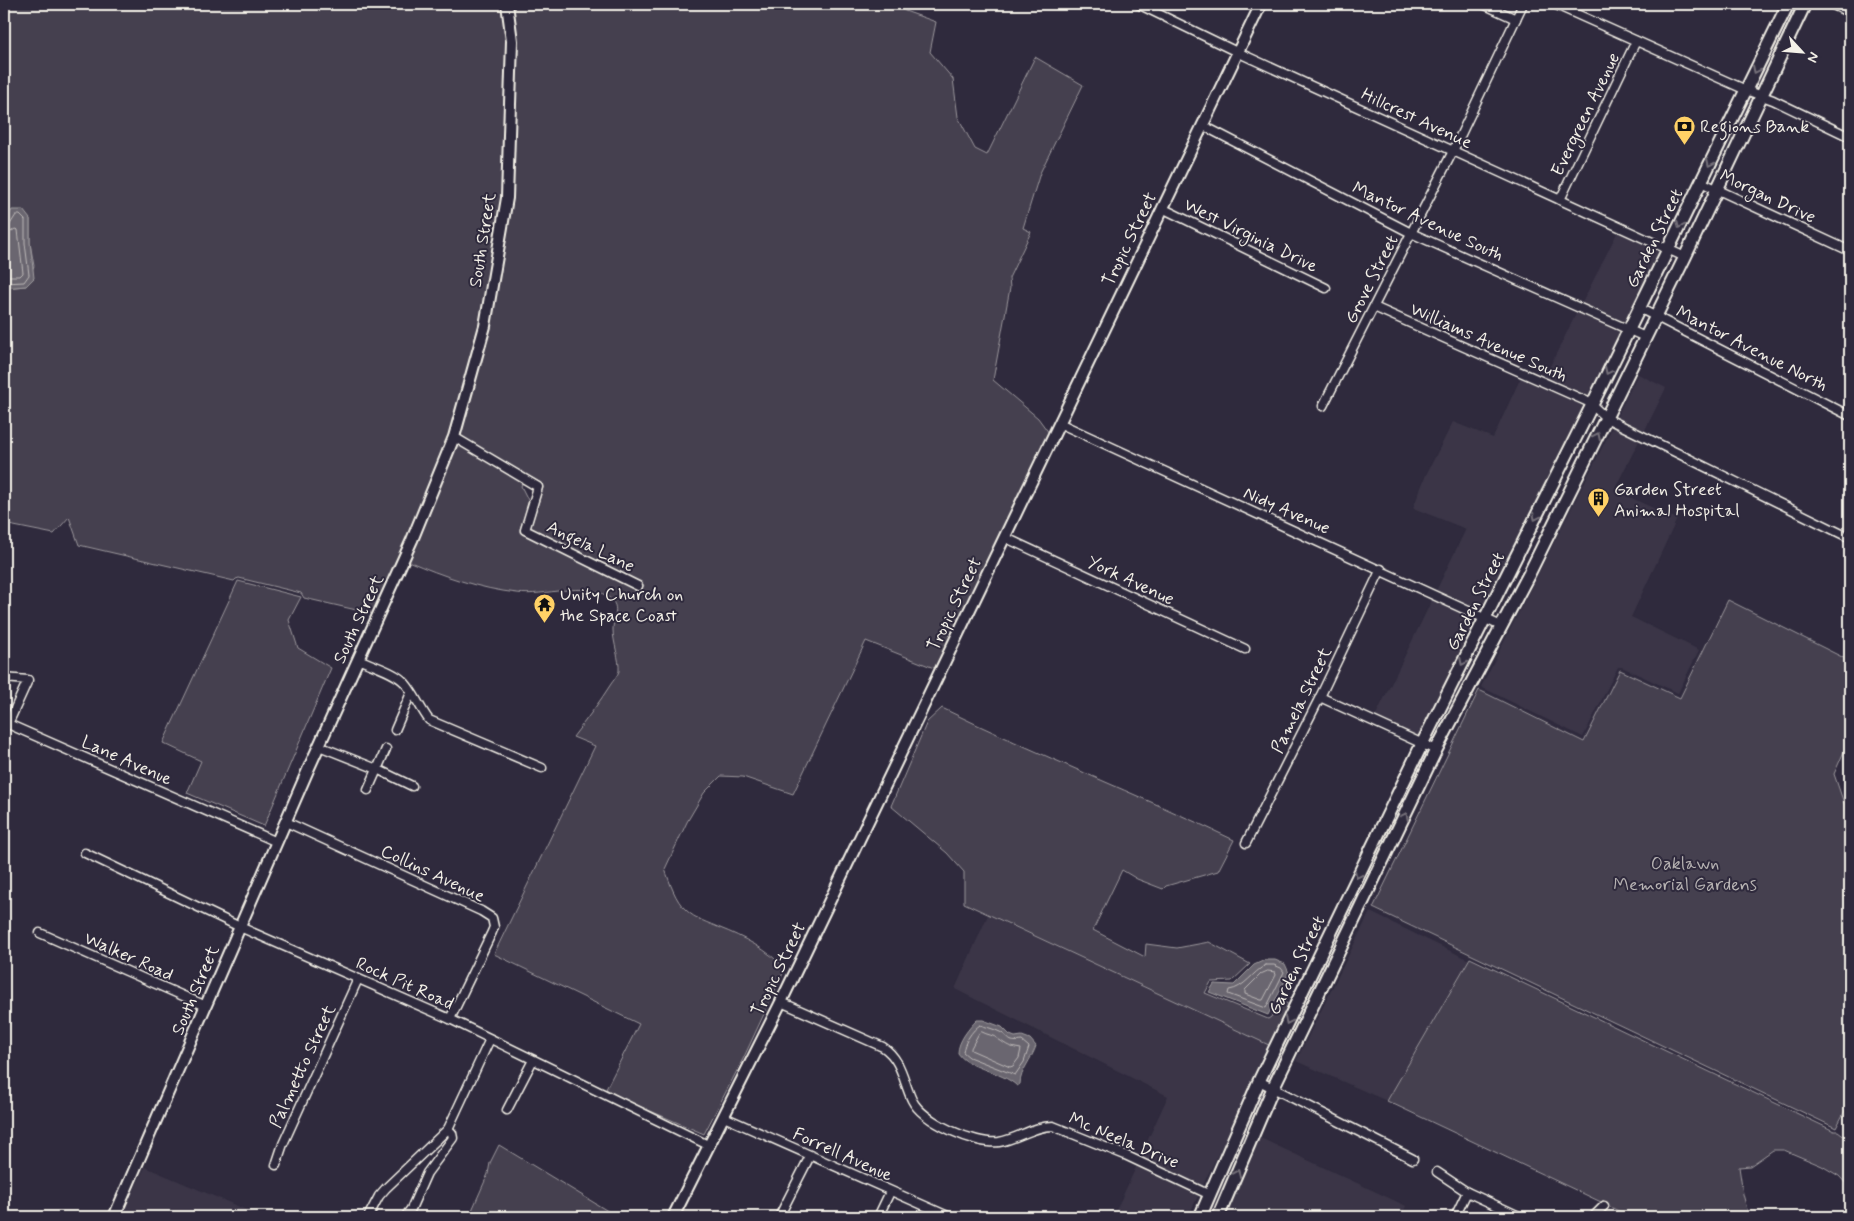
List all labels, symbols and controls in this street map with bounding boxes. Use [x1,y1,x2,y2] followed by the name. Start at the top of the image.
[1776,28,1826,78] north arrow
[1546,49,1627,181] street label: Evergreen Avenue
[1803,49,1823,65] text: N
[1752,65,1762,74] one-way arrow
[1357,83,1476,155] street label: Hillcrest Avenue
[1672,114,1696,145] bank icon: Regions Bank
[1700,115,1809,141] place label: Regions Bank
[1706,158,1716,167] one-way arrow
[1715,164,1820,231] street label: Morgan Drive
[1348,176,1507,268] street label: Mantor Avenue South
[1620,185,1689,292] street label: Garden Street
[1097,188,1163,290] street label: Tropic Street
[464,191,502,289] street label: South Street
[1179,193,1322,280] street label: West Virginia Drive
[1676,220,1686,229] one-way arrow
[1339,231,1405,328] street label: Grove Street
[1406,297,1571,388] street label: Williams Avenue South
[1672,300,1831,398] street label: Mantor Avenue North
[1605,366,1615,375] one-way arrow
[1591,432,1601,441] one-way arrow
[1614,478,1740,523] place label: Garden Street Animal Hospital
[1239,481,1334,541] street label: Nidy Avenue
[1586,487,1610,518] building icon: Garden Street Animal Hospital
[1532,512,1542,521] one-way arrow
[542,515,639,580] street label: Angela Lane
[1441,548,1511,655] street label: Garden Street
[1083,550,1178,612] street label: York Avenue
[922,553,988,655] street label: Tropic Street
[328,571,390,668] street label: South Street
[560,583,683,628] place label: Unity Church on the Space Coast
[532,592,556,623] temple icon: Unity Church on the Space Coast
[1266,643,1338,758] street label: Pamela Street
[1460,657,1470,666] one-way arrow
[77,730,176,792] street label: Lane Avenue
[1398,812,1408,821] one-way arrow
[376,839,489,909] street label: Collins Avenue
[1613,852,1757,897] park label: Oaklawn Memorial Gardens
[1354,870,1364,879] one-way arrow
[1262,912,1331,1019] street label: Garden Street
[746,918,812,1020] street label: Tropic Street
[80,927,177,987] street label: Walker Road
[166,941,226,1039] street label: South Street
[352,952,457,1016] street label: Rock Pit Road
[264,1000,342,1132] street label: Palmetto Street
[1284,1016,1294,1025] one-way arrow
[1065,1107,1183,1175] street label: Mc Neela Drive
[789,1122,896,1188] street label: Forrell Avenue
[1231,1169,1242,1178] one-way arrow

